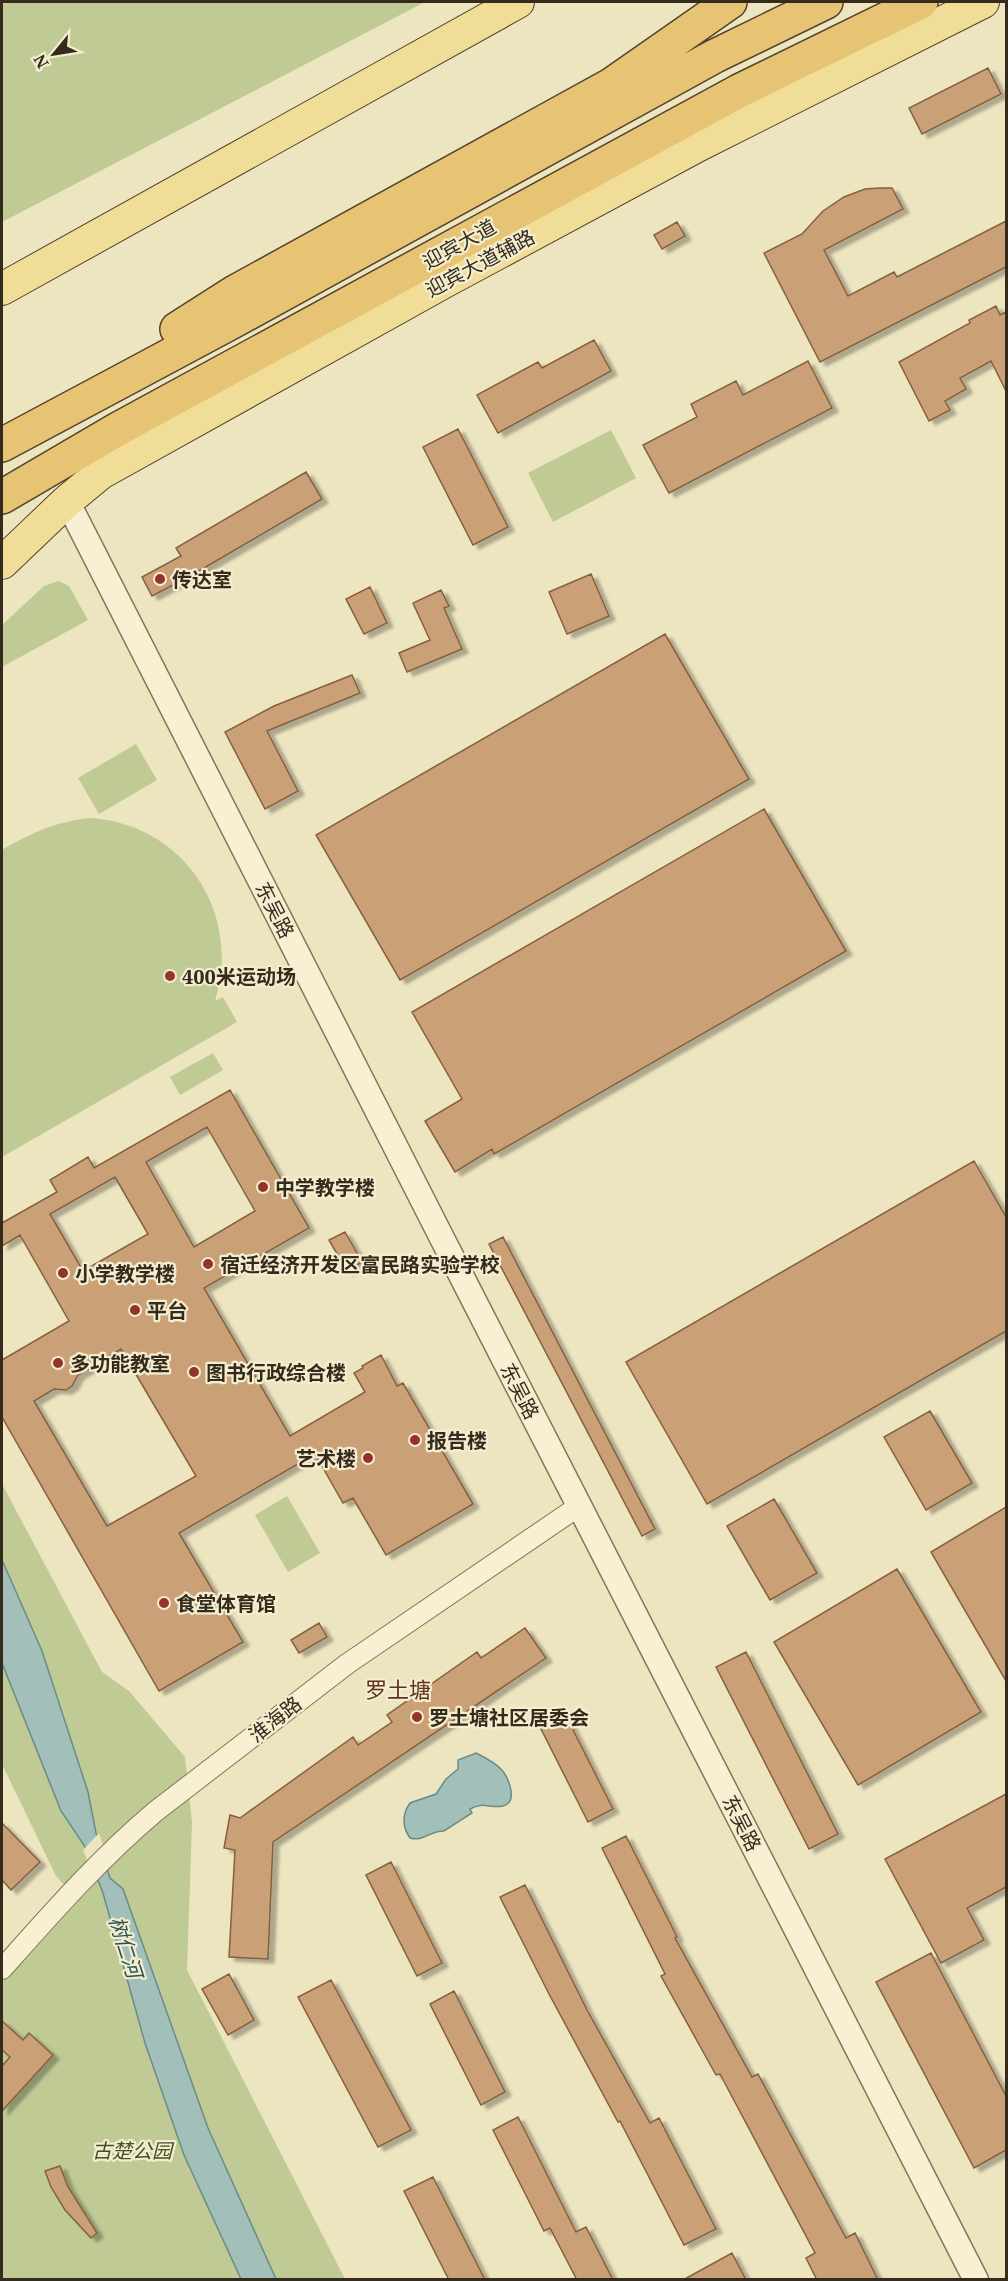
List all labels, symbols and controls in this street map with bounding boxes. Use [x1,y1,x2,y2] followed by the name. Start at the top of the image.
[24,24,84,84] north arrow
[28,50,54,72] text: N
[417,213,501,275] street label: 迎宾大道
[421,223,539,303] street label: 迎宾大道辅路
[172,566,232,593] place label: 传达室
[153,572,167,586] marker: 传达室
[249,877,301,943] street label: 东吴路
[182,963,296,990] place label: 400米运动场
[163,969,177,983] marker: 400米运动场
[275,1174,375,1201] place label: 中学教学楼
[256,1180,270,1194] marker: 中学教学楼
[220,1251,500,1278] place label: 宿迁经济开发区富民路实验学校
[201,1257,215,1271] marker: 宿迁经济开发区富民路实验学校
[75,1260,175,1287] place label: 小学教学楼
[56,1266,70,1280] marker: 小学教学楼
[147,1297,187,1324] place label: 平台
[128,1303,142,1317] marker: 平台
[70,1350,170,1377] place label: 多功能教室
[51,1356,65,1370] marker: 多功能教室
[494,1358,546,1424] street label: 东吴路
[206,1359,346,1386] place label: 图书行政综合楼
[187,1365,201,1379] marker: 图书行政综合楼
[427,1427,487,1454] place label: 报告楼
[408,1433,422,1447] marker: 报告楼
[296,1445,356,1472] place label: 艺术楼
[361,1451,375,1465] marker: 艺术楼
[176,1590,276,1617] place label: 食堂体育馆
[157,1596,171,1610] marker: 食堂体育馆
[365,1674,431,1704] district label: 罗土塘
[243,1690,307,1748] street label: 淮海路
[429,1704,589,1731] place label: 罗土塘社区居委会
[410,1710,424,1724] marker: 罗土塘社区居委会
[716,1790,768,1856] street label: 东吴路
[103,1913,150,1985] water label: 树仁河
[92,2137,175,2164] park label: 古楚公园

